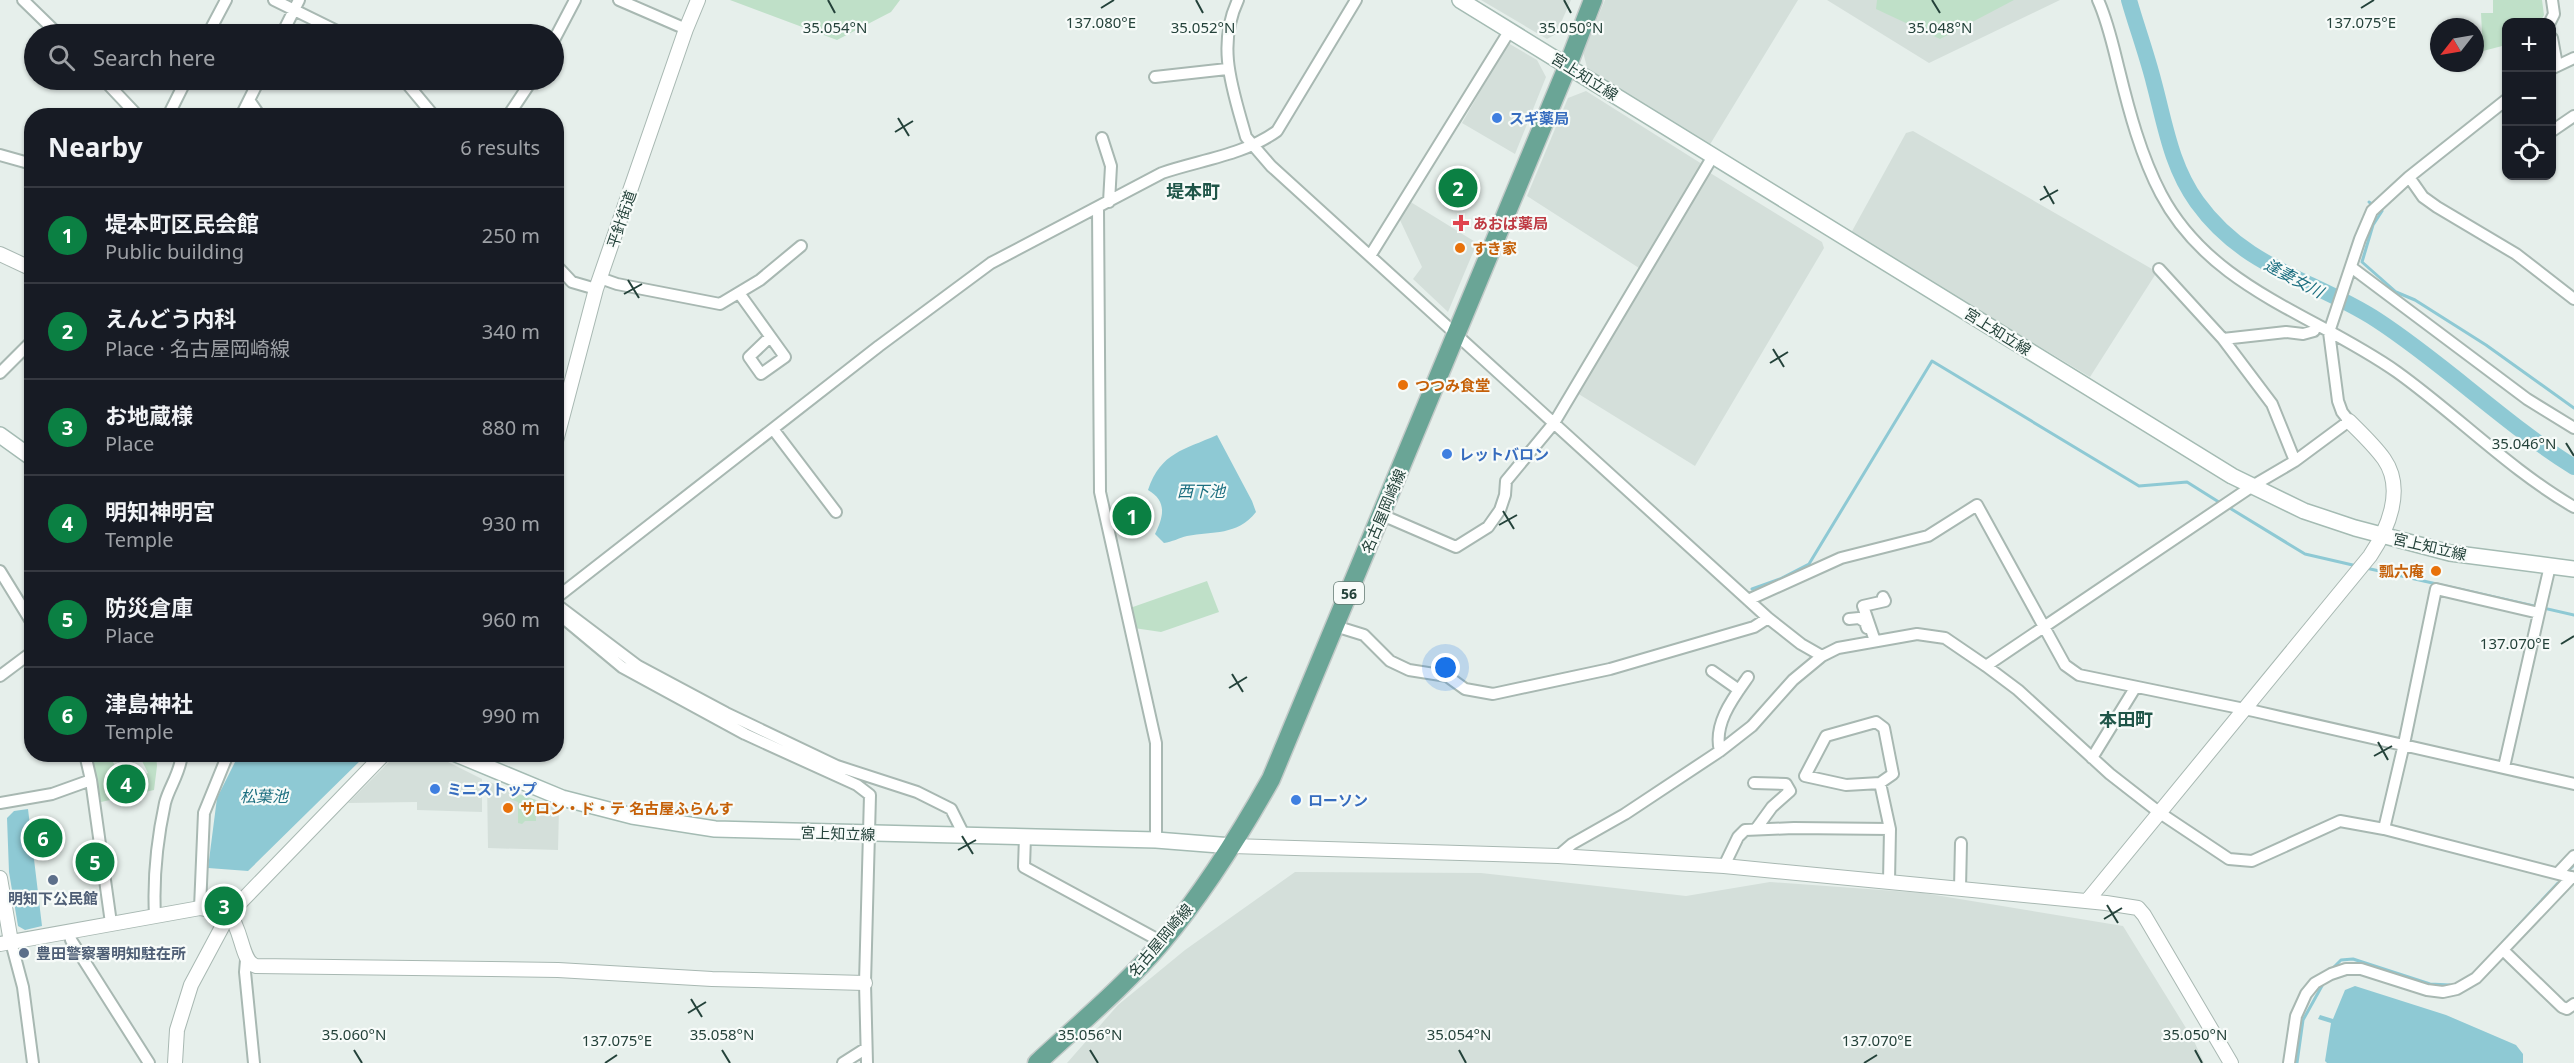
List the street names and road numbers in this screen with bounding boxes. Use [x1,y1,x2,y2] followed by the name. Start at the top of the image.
[1548,48,1622,104] street label: 宮上知立線
[602,187,640,251] street label: 平針街道
[1961,303,2035,359] street label: 宮上知立線
[1356,466,1410,556] street label: 名古屋岡崎線
[2391,528,2469,564] street label: 宮上知立線
[1334,582,1364,604] road number: 56
[800,822,876,844] street label: 宮上知立線
[1123,899,1197,981] street label: 名古屋岡崎線

